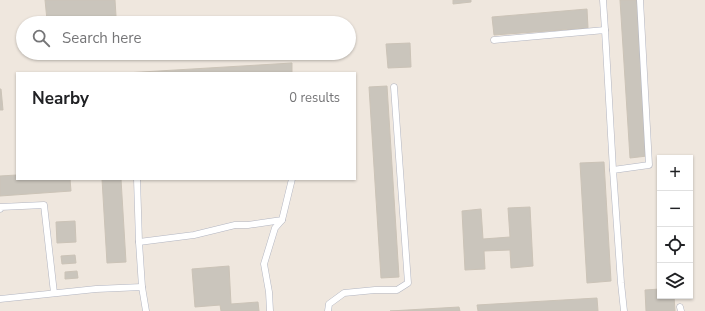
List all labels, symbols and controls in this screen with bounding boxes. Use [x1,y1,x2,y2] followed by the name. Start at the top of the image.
[16,16,356,60] search box
[30,27,52,49] icon: search
[62,28,142,48] text: Search here
[32,87,89,110] text: Nearby
[289,89,340,107] text: 0 results
[657,155,693,299] map controls
[657,155,693,191] button: +
[657,191,693,227] button: −
[657,227,693,263] button: locate
[657,263,693,299] button: layers

